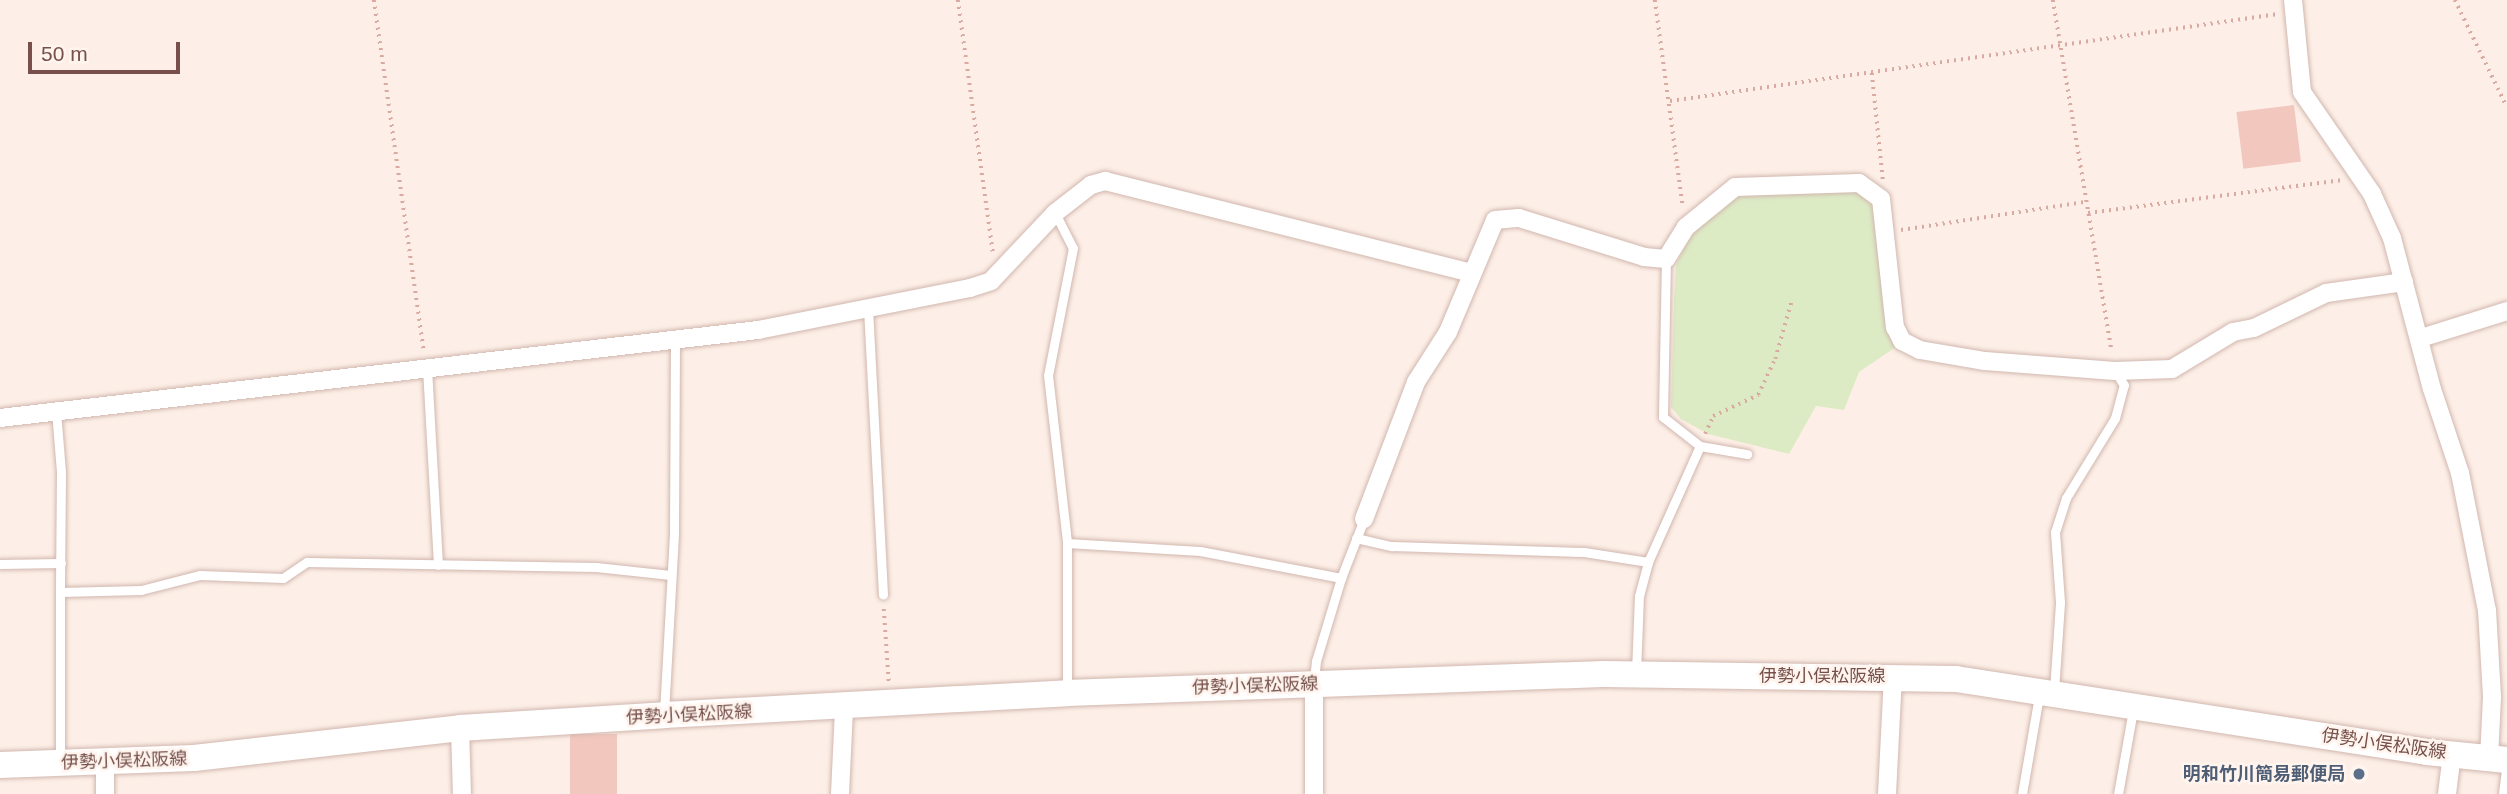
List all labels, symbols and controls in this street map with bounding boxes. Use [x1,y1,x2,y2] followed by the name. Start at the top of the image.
[32,28,184,72] scale bar
[41,42,88,65] text: 50 m
[1759,665,1885,687] street label: 伊勢小俣松阪線
[1192,673,1318,699] street label: 伊勢小俣松阪線
[626,701,752,729] street label: 伊勢小俣松阪線
[2320,725,2448,763] street label: 伊勢小俣松阪線
[61,748,187,774] street label: 伊勢小俣松阪線
[2183,763,2345,785] place label: 明和竹川簡易郵便局
[2351,766,2367,782] marker: 明和竹川簡易郵便局

